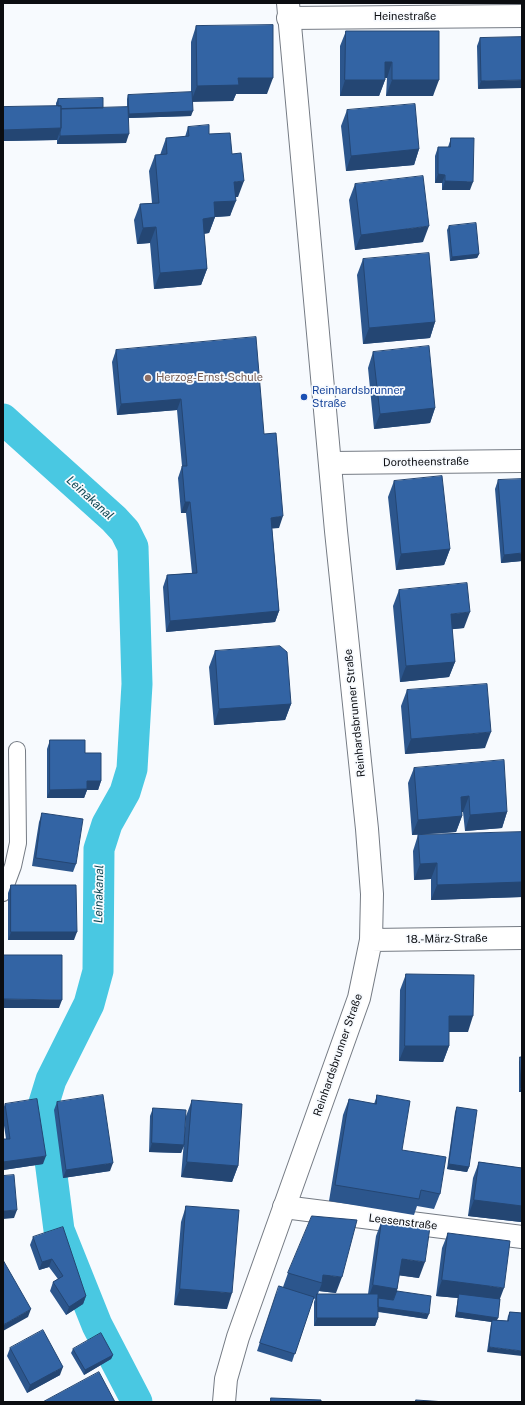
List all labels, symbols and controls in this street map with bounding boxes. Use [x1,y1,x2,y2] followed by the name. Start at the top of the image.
[374,10,436,24] street label: Heinestraße
[156,371,263,385] place label: Herzog-Ernst-Schule
[143,373,153,383] marker: Herzog-Ernst-Schule
[312,384,404,410] place label: Reinhardsbrunner Straße
[299,392,309,402] marker: Reinhardsbrunner Straße
[383,455,469,469] street label: Dorotheenstraße
[63,473,117,523] water label: Leinakanal
[342,648,368,778] street label: Reinhardsbrunner Straße
[91,865,107,923] water label: Leinakanal
[406,932,488,946] street label: 18.-März-Straße
[311,992,365,1118] street label: Reinhardsbrunner Straße
[368,1211,438,1233] street label: Leesenstraße

